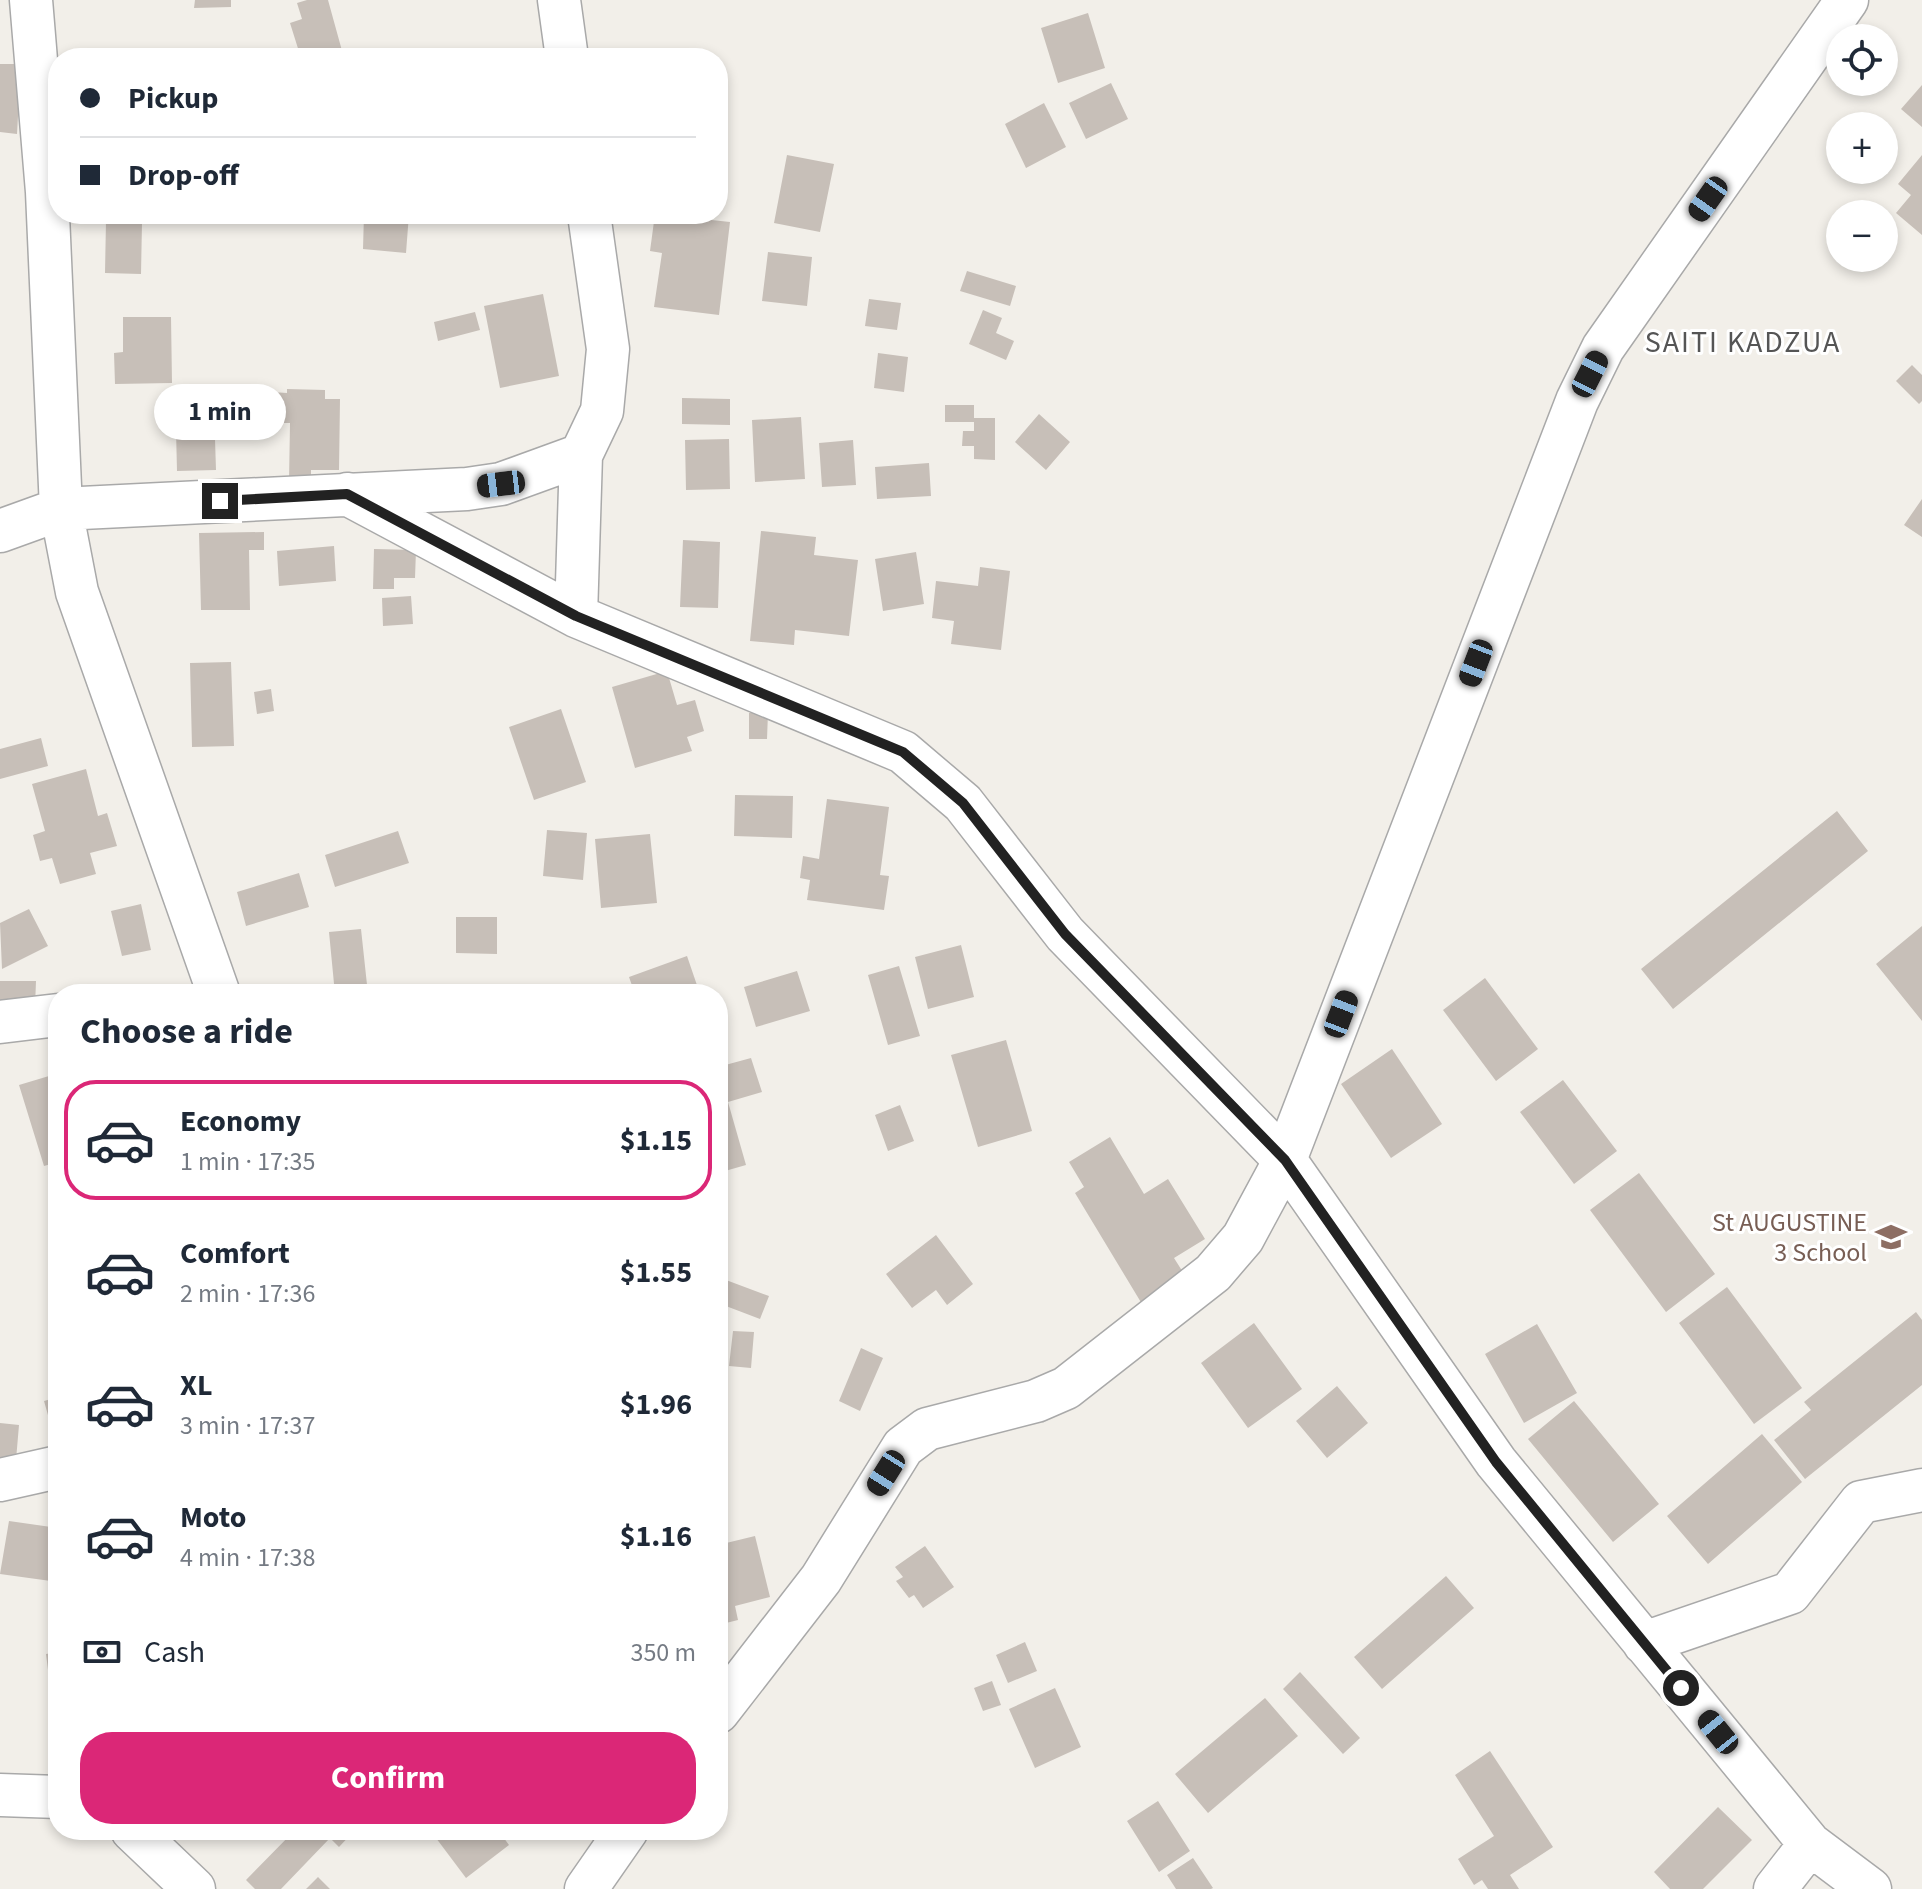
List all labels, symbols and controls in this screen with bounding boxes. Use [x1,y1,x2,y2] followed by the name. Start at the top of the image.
[1826,24,1898,272] map controls
[1826,24,1898,96] button: locate
[128,77,218,120] text: Pickup
[1826,112,1898,184] button: +
[128,154,239,197] text: Drop-off
[1684,172,1732,226] car
[1826,200,1898,272] button: −
[1645,321,1841,364] district label: SAITI KADZUA
[1568,347,1612,401] car
[154,385,286,441] callout: 1 min
[188,393,252,430] text: 1 min
[476,469,526,499] car
[202,483,238,519] route end
[1456,636,1496,690] car
[1321,987,1361,1041] car
[80,1006,293,1057] text: Choose a ride
[180,1100,301,1143] text: Economy
[84,1104,156,1176] icon: car
[620,1119,692,1162] text: $1.15
[180,1143,315,1180] text: 1 min · 17:35
[1712,1204,1867,1271] place label: St AUGUSTINE 3 School
[1874,1220,1908,1254] school or university icon: St AUGUSTINE 3 School
[180,1232,290,1275] text: Comfort
[84,1236,156,1308] icon: car
[620,1251,692,1294] text: $1.55
[180,1275,315,1312] text: 2 min · 17:36
[180,1364,213,1407] text: XL
[84,1368,156,1440] icon: car
[620,1383,692,1426] text: $1.96
[180,1407,315,1444] text: 3 min · 17:37
[863,1446,909,1500] car
[180,1496,246,1539] text: Moto
[84,1500,156,1572] icon: car
[620,1515,692,1558] text: $1.16
[180,1539,315,1576] text: 4 min · 17:38
[80,1630,124,1674] icon: cash
[144,1631,205,1674] text: Cash
[630,1634,696,1671] text: 350 m
[1663,1670,1699,1706] route start
[1694,1706,1742,1758] car
[80,1732,696,1824] button: Confirm

